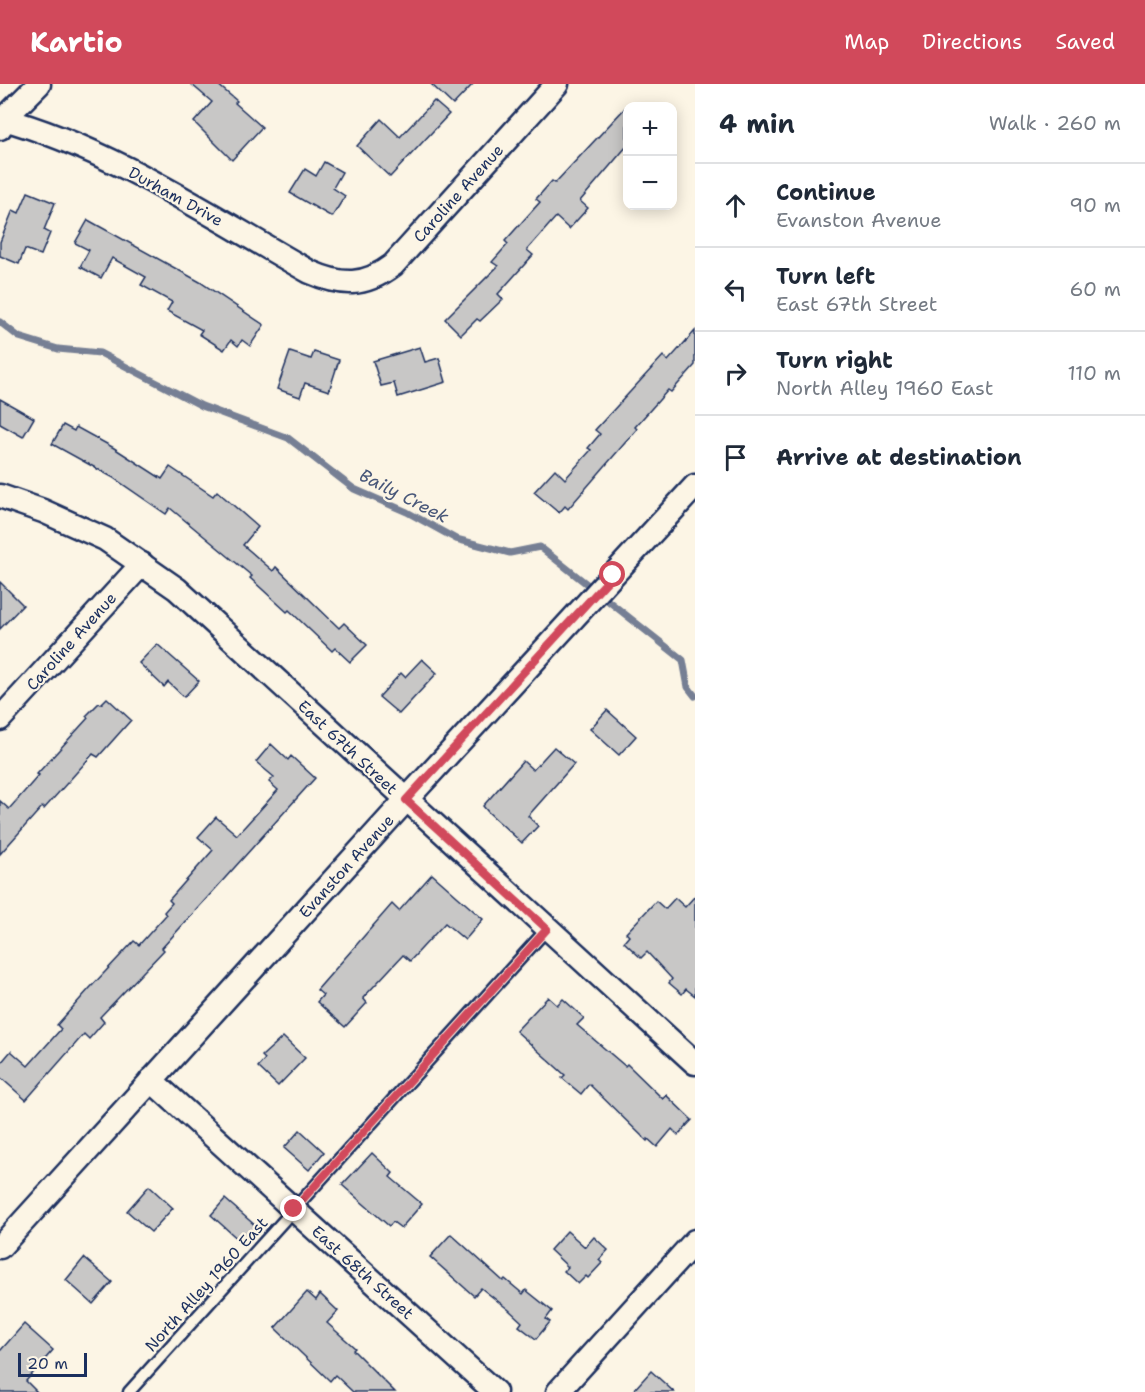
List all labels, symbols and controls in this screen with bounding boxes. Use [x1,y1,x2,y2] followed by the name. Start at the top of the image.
[30,23,123,61] text: Kartio
[844,28,889,56] text: Map
[922,28,1022,56] text: Directions
[1055,28,1115,56] text: Saved
[623,102,677,210] map controls
[623,102,677,156] button: +
[719,106,795,141] text: 4 min
[989,110,1121,136] text: Walk · 260 m
[409,140,508,247] street label: Caroline Avenue
[623,156,677,210] button: −
[125,162,227,231] street label: Durham Drive
[776,178,876,207] text: Continue
[719,189,752,222] icon: ahead
[1069,192,1121,218] text: 90 m
[776,207,942,233] text: Evanston Avenue
[776,262,875,291] text: Turn left
[719,273,752,306] icon: left
[1069,276,1121,302] text: 60 m
[776,291,938,317] text: East 67th Street
[776,346,893,375] text: Turn right
[719,357,752,390] icon: right
[1067,360,1121,386] text: 110 m
[776,375,993,401] text: North Alley 1960 East
[719,441,752,474] icon: arrive
[776,443,1022,472] text: Arrive at destination
[355,463,454,529] water label: Baily Creek
[599,561,625,587] route start
[22,588,121,695] street label: Caroline Avenue
[293,696,402,799] street label: East 67th Street
[294,810,399,923] street label: Evanston Avenue
[280,1195,306,1221] route end
[140,1213,272,1356] street label: North Alley 1960 East
[307,1221,418,1324] street label: East 68th Street
[18,1350,87,1378] scale bar
[27,1353,68,1374] text: 20 m

